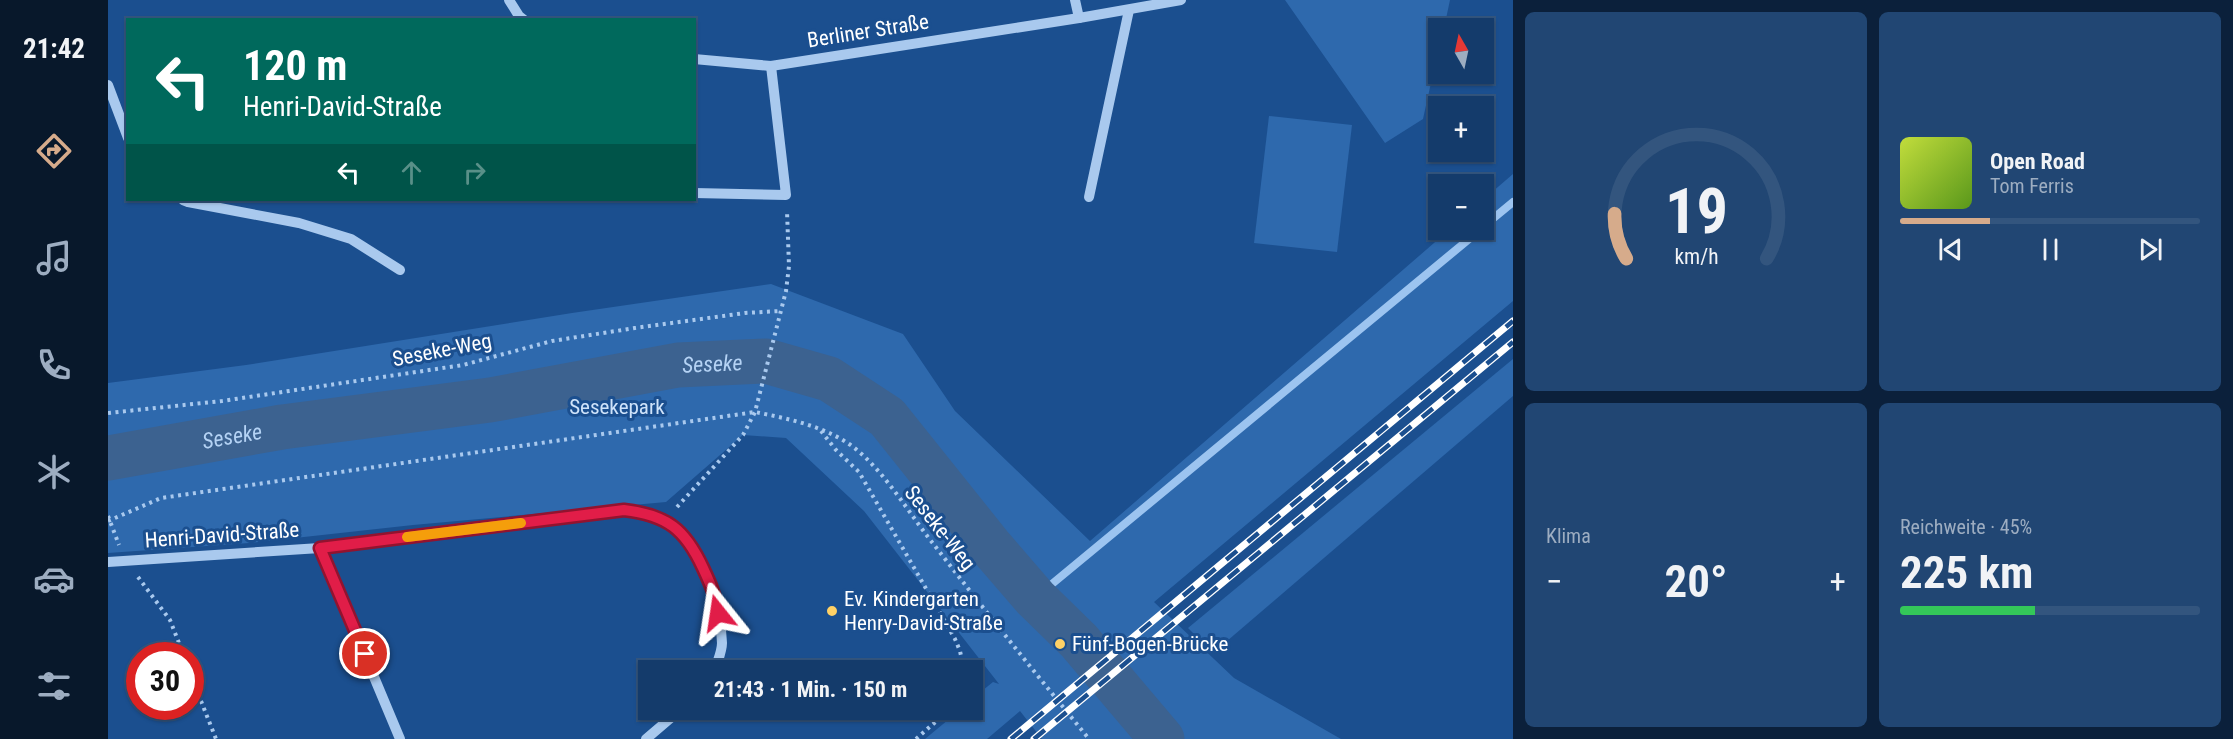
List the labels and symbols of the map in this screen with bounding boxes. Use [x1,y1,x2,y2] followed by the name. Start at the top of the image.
[806,10,931,52] street label: Berliner Straße
[1428,18,1494,84] north arrow
[390,329,494,371] street label: Seseke-Weg
[682,350,743,377] water label: Seseke
[569,395,665,419] park label: Sesekepark
[200,418,264,453] water label: Seseke
[900,481,980,575] street label: Seseke-Weg
[144,518,300,552] street label: Henri-David-Straße
[686,581,750,645] position arrow
[844,587,1003,635] place label: Ev. Kindergarten Henry-David-Straße
[825,604,839,618] marker: Ev. Kindergarten Henry-David-Straße
[339,628,390,679] pin
[1072,632,1229,656] place label: Fünf-Bogen-Brücke
[1053,637,1067,651] marker: Fünf-Bogen-Brücke
[126,642,204,720] speed limit sign: 30

